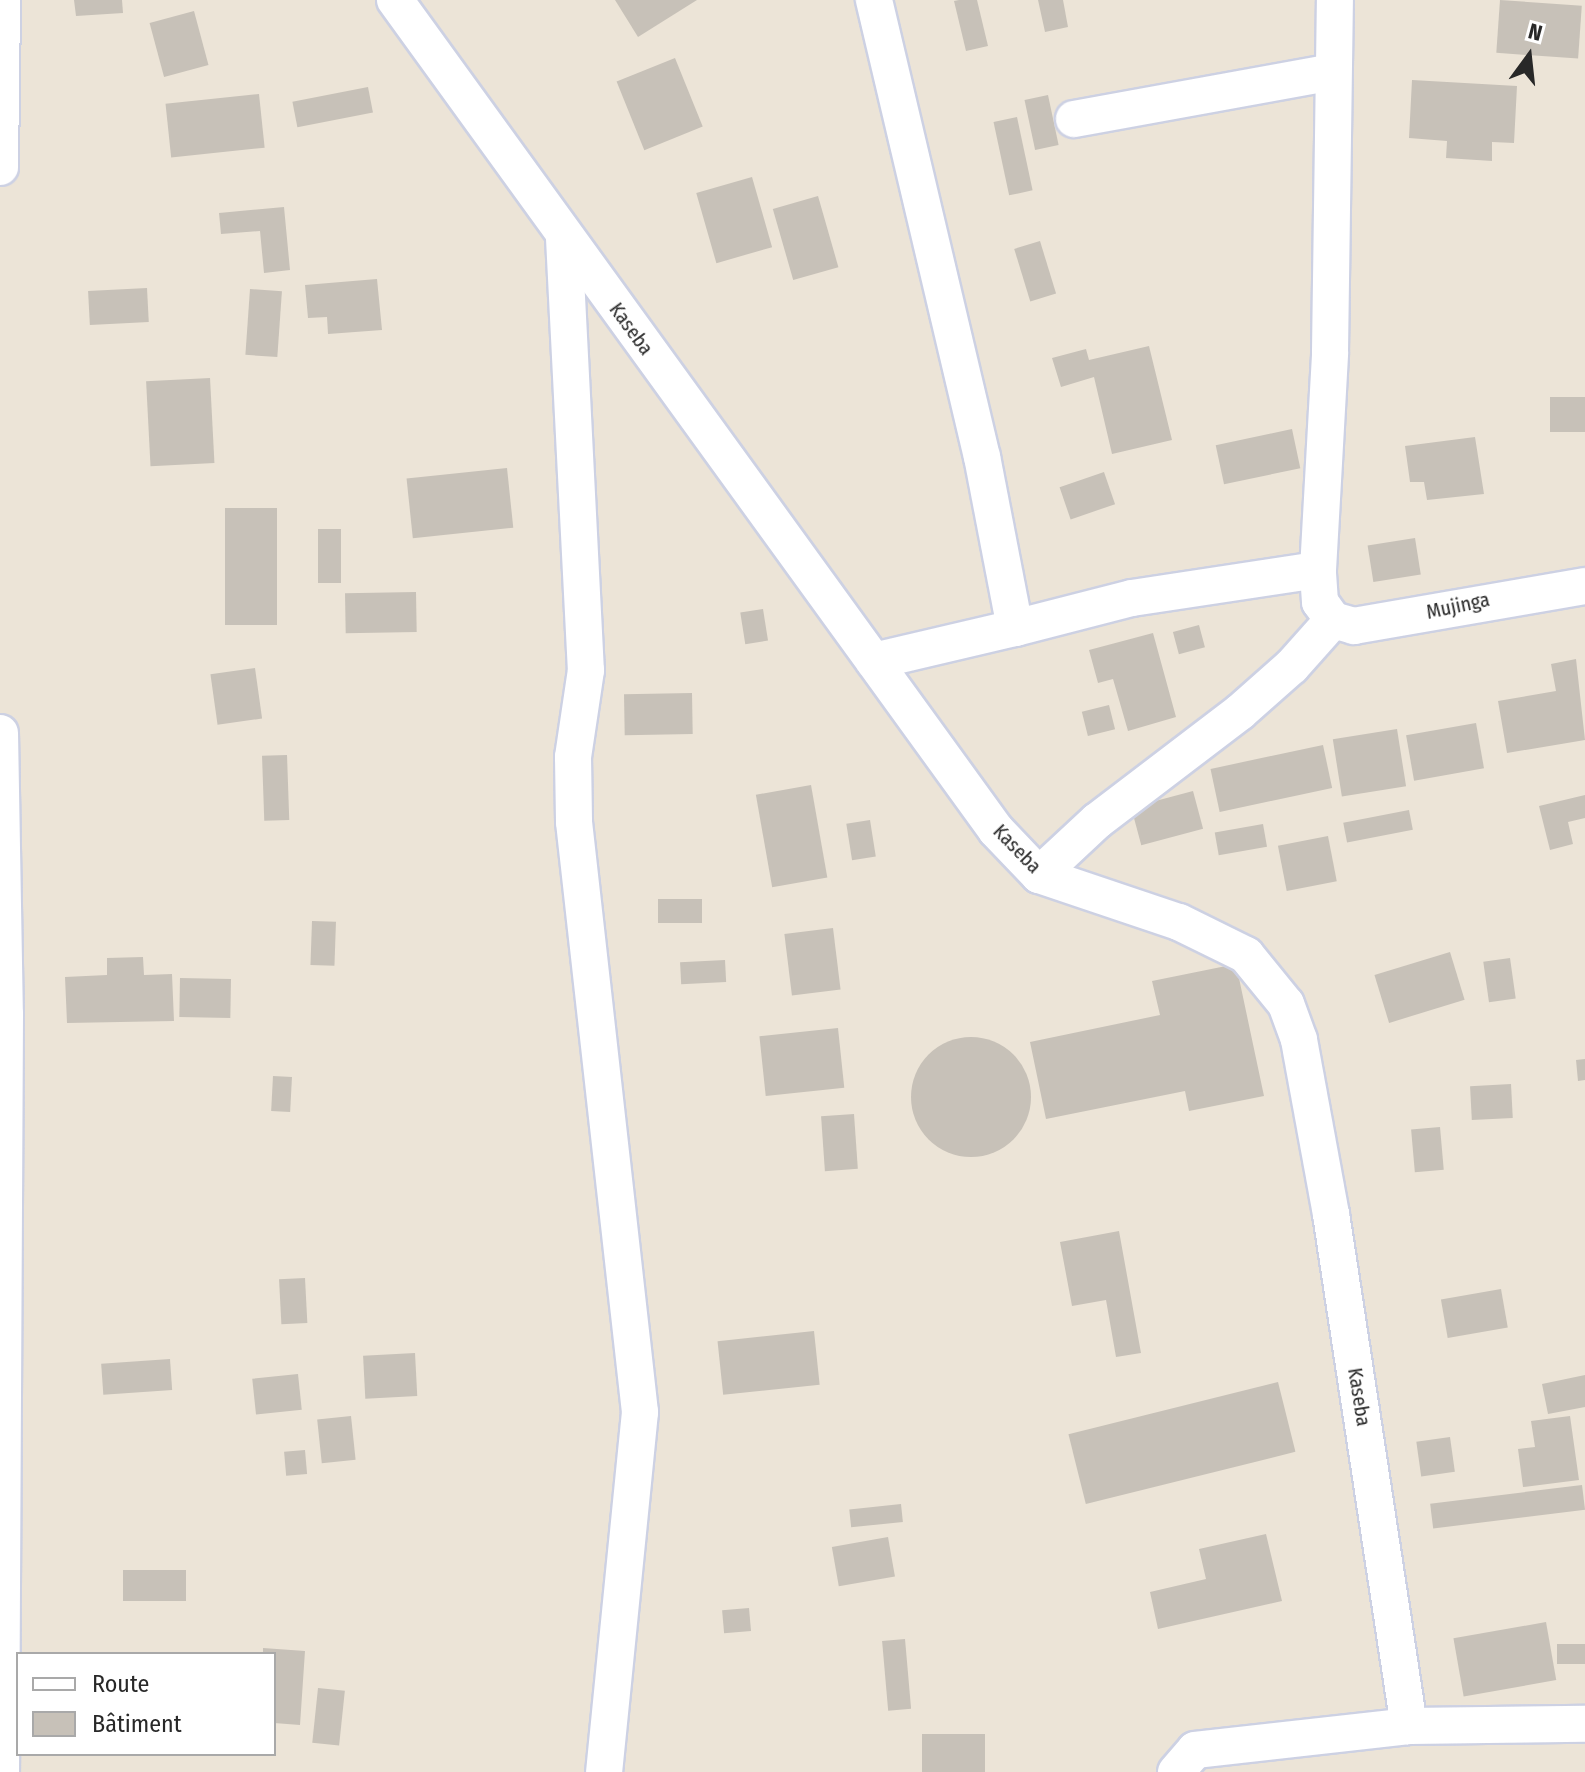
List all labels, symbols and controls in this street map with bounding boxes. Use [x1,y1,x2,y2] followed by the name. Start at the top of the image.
[1489,16,1569,96] north arrow
[1525,18,1545,47] text: N
[604,298,658,360] street label: Kaseba
[1424,588,1492,624] street label: Mujinga
[988,820,1046,878] street label: Kaseba
[1343,1366,1375,1428] street label: Kaseba
[16,1652,276,1756] legend
[92,1670,149,1698] text: Route
[92,1710,182,1738] text: Bâtiment

